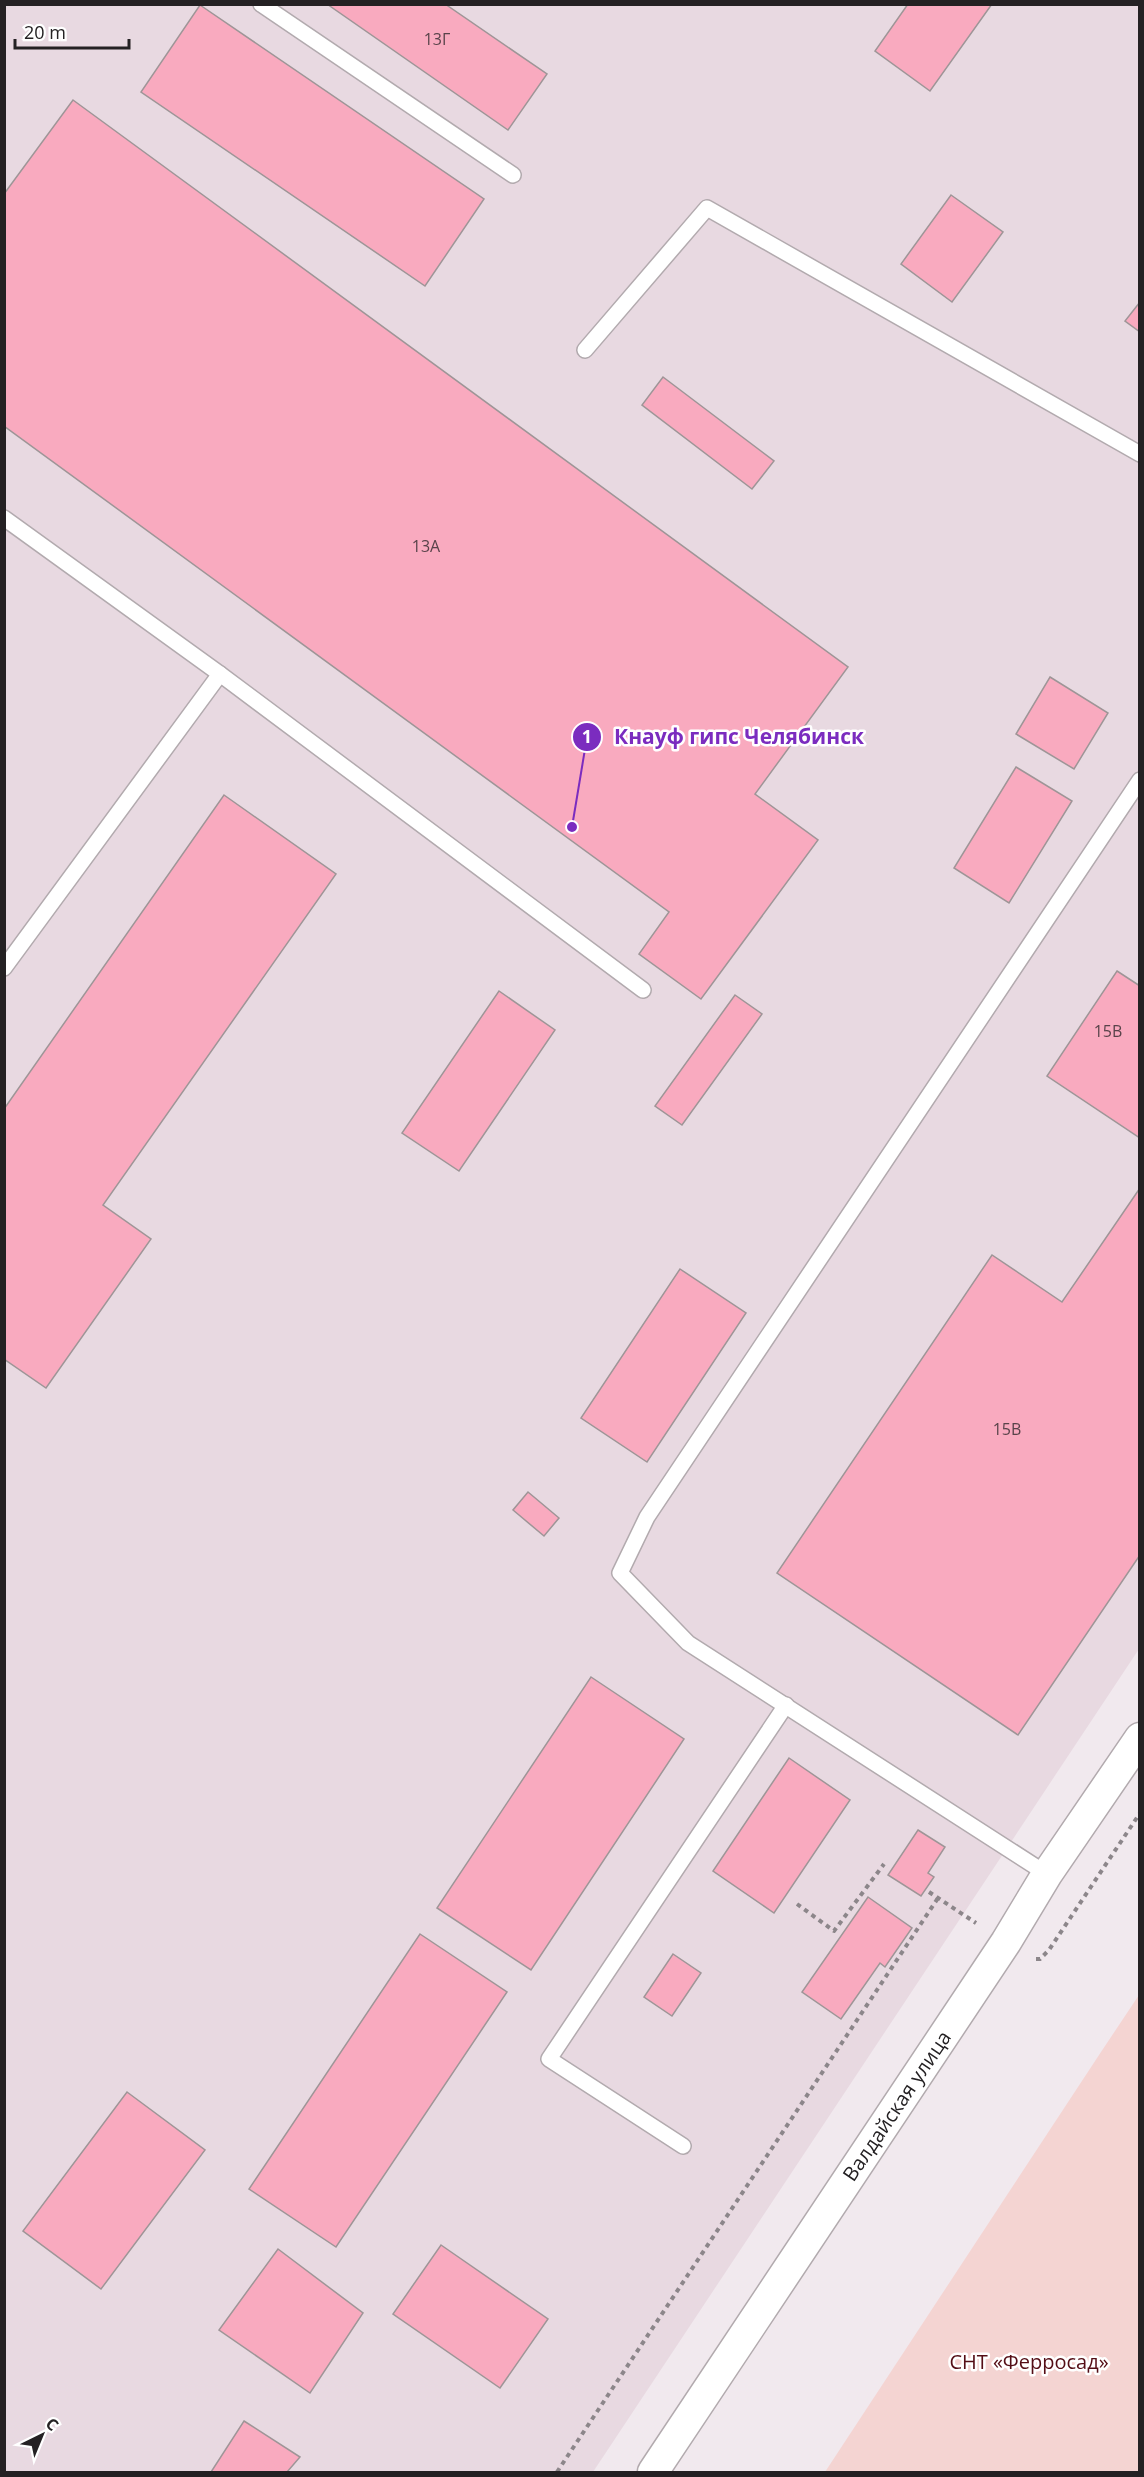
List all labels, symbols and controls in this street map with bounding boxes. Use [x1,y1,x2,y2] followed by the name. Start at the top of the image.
[15,12,129,50] scale bar
[24,20,66,44] text: 20 m
[424,28,450,50] house number: 13Г
[412,535,441,557] house number: 13А
[572,717,876,756] callout: Кнауф гипс Челябинск
[614,722,864,750] text: Кнауф гипс Челябинск
[582,724,592,748] text: 1
[1094,1020,1122,1042] house number: 15В
[993,1418,1021,1440] house number: 15В
[836,2025,957,2186] street label: Валдайская улица
[949,2348,1109,2375] park label: СНТ «Ферросад»
[12,2405,72,2465] north arrow
[41,2413,63,2436] text: С

